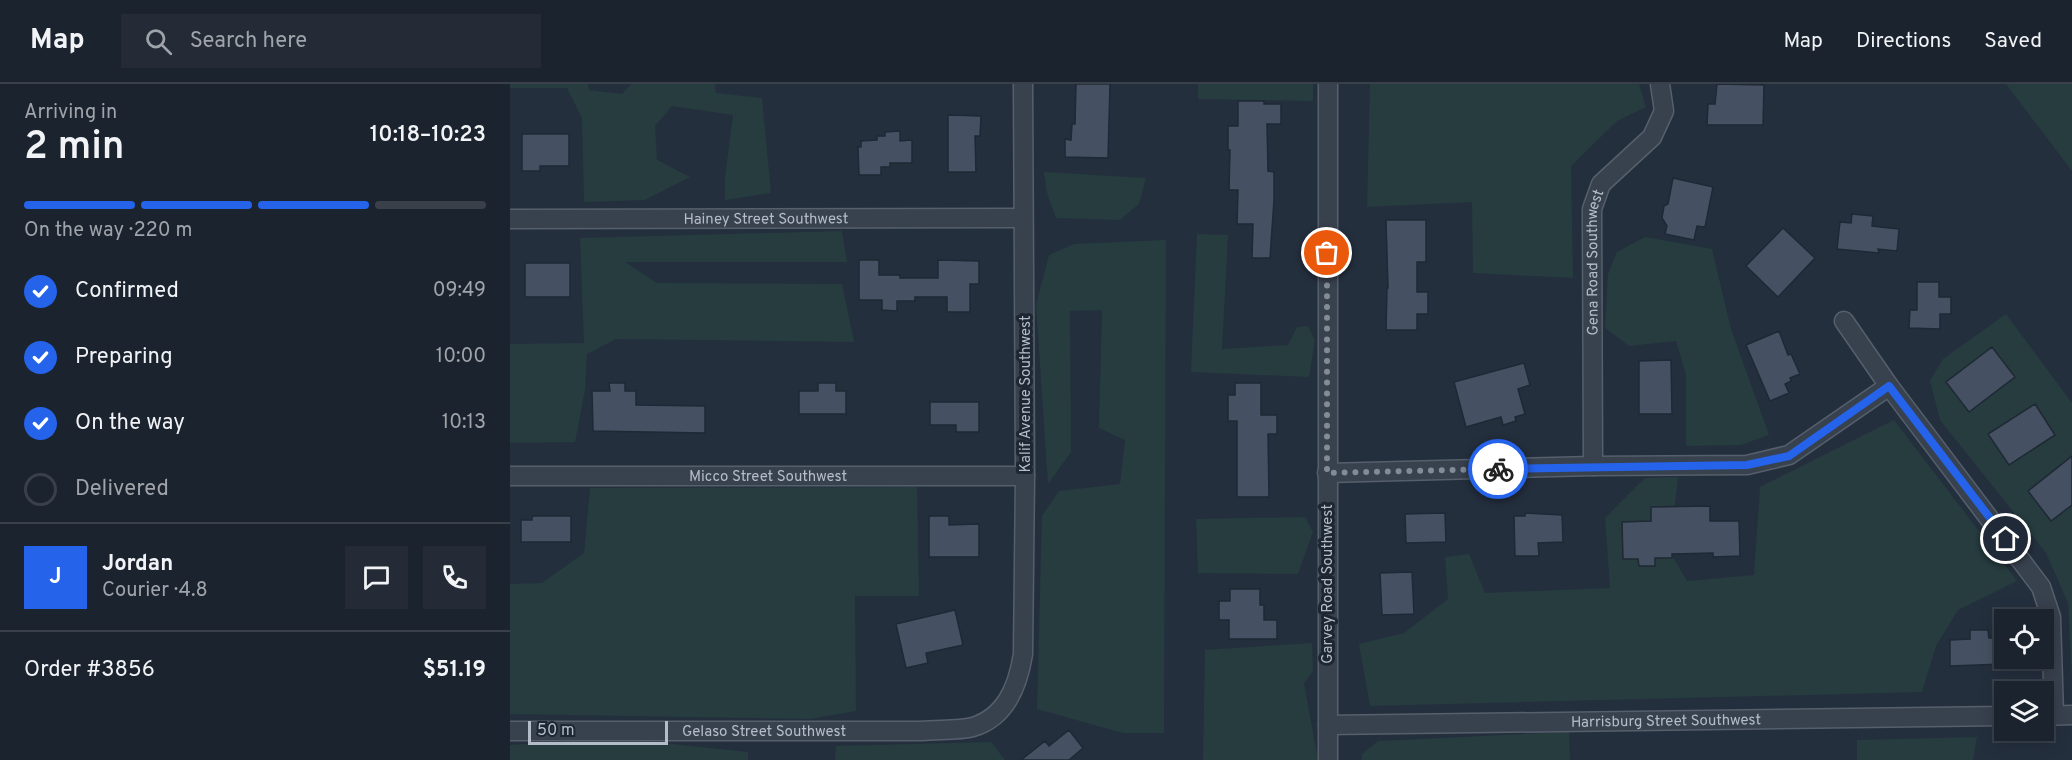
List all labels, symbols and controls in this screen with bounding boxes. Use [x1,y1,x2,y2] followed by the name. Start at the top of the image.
[121,14,541,68] search box
[30,23,85,59] text: Map
[142,25,175,58] icon: search
[190,28,307,55] text: Search here
[1783,28,1823,55] text: Map
[1856,28,1951,55] text: Directions
[1984,28,2042,55] text: Saved
[24,100,117,126] text: Arriving in
[370,122,486,149] text: 10:18–10:23
[24,124,125,173] text: 2 min
[1584,187,1609,336] street label: Gena Road Southwest
[684,210,848,230] street label: Hainey Street Southwest
[24,218,192,244] text: On the way · 220 m
[1301,227,1352,278] pin
[1310,236,1343,269] icon: bag
[24,275,57,308] icon: check
[75,278,179,305] text: Confirmed
[433,278,486,304] text: 09:49
[1017,315,1036,473] street label: Kalif Avenue Southwest
[24,341,57,374] icon: check
[75,344,173,371] text: Preparing
[436,344,486,370] text: 10:00
[24,407,57,440] icon: check
[75,410,185,437] text: On the way
[442,410,486,436] text: 10:13
[1468,439,1528,499] courier
[1482,453,1515,486] icon: bike
[689,468,847,487] street label: Micco Street Southwest
[75,476,169,503] text: Delivered
[1319,504,1338,664] street label: Garvey Road Southwest
[1980,513,2031,564] pin
[1989,522,2022,555] icon: home
[345,546,408,609] button: chat
[423,546,486,609] button: phone
[102,551,173,578] text: Jordan
[49,564,62,591] text: J
[102,578,208,604] text: Courier · 4.8
[1994,609,2054,741] map controls
[1994,609,2054,669] button: locate
[24,657,155,684] text: Order #3856
[423,657,486,684] text: $51.19
[1994,681,2054,741] button: layers
[1571,711,1761,733] street label: Harrisburg Street Southwest
[528,718,668,746] scale bar
[537,721,575,741] text: 50 m
[682,723,846,742] street label: Gelaso Street Southwest

